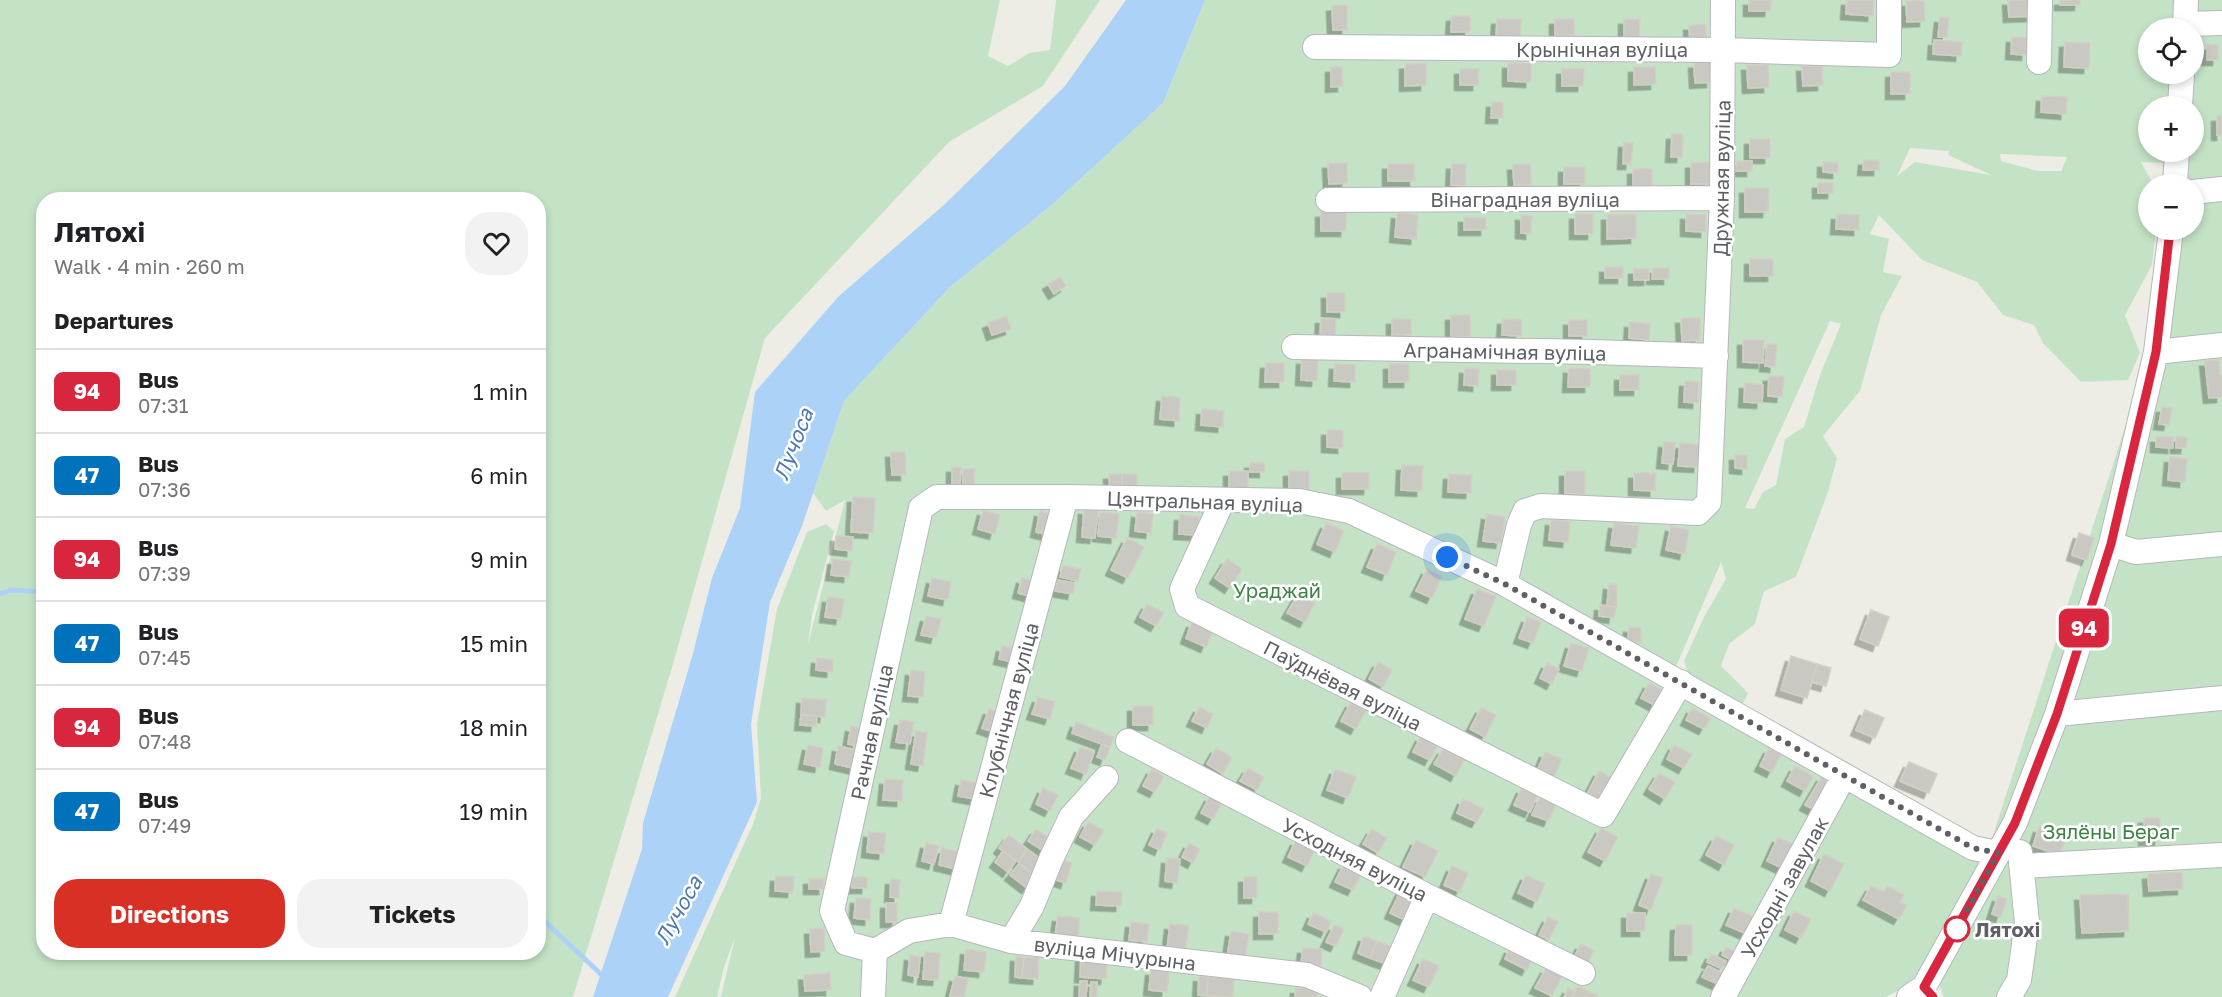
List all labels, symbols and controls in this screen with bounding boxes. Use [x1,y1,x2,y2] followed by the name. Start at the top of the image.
[2138,18,2204,240] map controls
[2138,18,2204,84] button: locate
[1516,37,1688,61] street label: Крынічная вуліца
[2138,96,2204,162] button: +
[1708,100,1734,256] street label: Дружная вуліца
[2138,174,2204,240] button: −
[1430,187,1620,211] street label: Вінаградная вуліца
[465,212,528,275] button: heart
[54,215,145,248] text: Лятохі
[54,254,245,278] text: Walk · 4 min · 260 m
[54,307,173,334] text: Departures
[1403,337,1607,365] street label: Агранамічная вуліца
[138,366,179,393] text: Bus
[74,378,100,404] text: 94
[473,378,528,405] text: 1 min
[138,393,188,417] text: 07:31
[768,403,819,483] water label: Лучоса
[138,450,179,477] text: Bus
[75,462,99,488] text: 47
[470,462,528,489] text: 6 min
[138,477,191,501] text: 07:36
[1106,486,1304,516] street label: Цэнтральная вуліца
[138,534,179,561] text: Bus
[1432,542,1462,572] your location
[74,546,100,572] text: 94
[470,546,528,573] text: 9 min
[138,561,191,585] text: 07:39
[1233,578,1321,602] park label: Ураджай
[2057,608,2111,648] line badge: 94
[2071,615,2097,641] text: 94
[138,618,179,645] text: Bus
[973,620,1043,800] street label: Клубнічная вуліца
[75,630,99,656] text: 47
[460,630,528,657] text: 15 min
[1260,635,1426,735] street label: Паўднёвая вуліца
[138,645,191,669] text: 07:45
[845,662,897,802] street label: Рачная вуліца
[138,702,179,729] text: Bus
[74,714,100,740] text: 94
[460,714,528,741] text: 18 min
[138,729,191,753] text: 07:48
[138,786,179,813] text: Bus
[75,798,99,824] text: 47
[460,798,528,825] text: 19 min
[1278,812,1432,906] street label: Усходняя вуліца
[1735,812,1833,962] street label: Усходні завулак
[138,813,191,837] text: 07:49
[2043,819,2179,843] park label: Зялёны Бераг
[649,870,708,949] water label: Лучоса
[54,879,285,948] button: Directions
[297,879,528,948] button: Tickets
[1944,916,1970,942] marker: Лятохі
[1975,917,2040,941] place label: Лятохі
[1033,931,1197,975] street label: вуліца Мічурына

